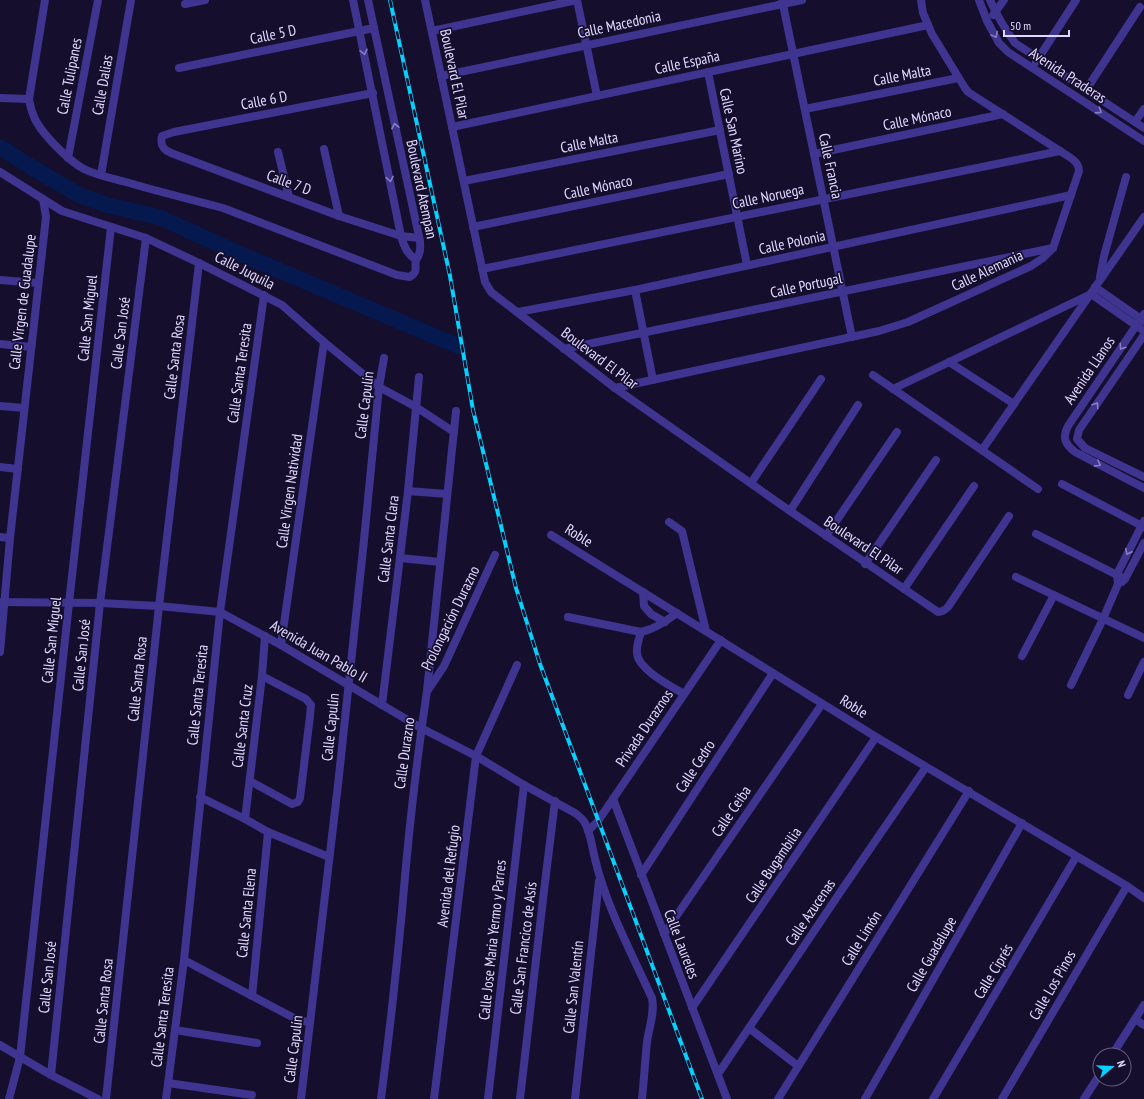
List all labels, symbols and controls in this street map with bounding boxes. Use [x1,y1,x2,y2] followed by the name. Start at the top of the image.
[576,6,662,42] street label: Calle Macedonia
[1004,12,1069,38] scale bar
[1010,18,1031,33] text: 50 m
[248,20,298,48] street label: Calle 5 D
[436,27,474,122] street label: Boulevard El Pilar
[990,31,998,39] one-way arrow
[52,36,86,116] street label: Calle Tulipanes
[1026,43,1110,107] street label: Avenida Praderas
[653,46,721,78] street label: Calle España
[360,49,368,55] one-way arrow
[87,53,117,117] street label: Calle Dalias
[872,60,932,90] street label: Calle Malta
[239,86,289,114] street label: Calle 6 D
[716,86,752,176] street label: Calle San Marino
[881,102,953,134] street label: Calle Mónaco
[1095,107,1102,114] one-way arrow
[392,123,400,129] one-way arrow
[559,127,619,157] street label: Calle Malta
[815,131,847,201] street label: Calle Francia
[402,138,442,240] street label: Boulevard Atempan
[264,165,314,199] street label: Calle 7 D
[562,171,634,203] street label: Calle Mónaco
[385,176,393,182] one-way arrow
[730,179,806,213] street label: Calle Noruega
[757,226,827,258] street label: Calle Polonia
[4,233,40,371] street label: Calle Virgen de Guadalupe
[948,245,1026,295] street label: Calle Alemania
[212,247,278,293] street label: Calle Juquila
[768,268,844,302] street label: Calle Portugal
[73,273,101,362] street label: Calle San Miguel
[106,296,134,370] street label: Calle San José
[159,313,189,401] street label: Calle Santa Rosa
[223,322,255,424] street label: Calle Santa Teresita
[558,323,643,394] street label: Boulevard El Pilar
[1059,332,1119,408] street label: Avenida Llanos
[1120,342,1127,349] one-way arrow
[350,370,378,440] street label: Calle Capulín
[1091,403,1098,410] one-way arrow
[272,433,306,549] street label: Calle Virgen Natividad
[1094,459,1102,467] one-way arrow
[373,494,403,584] street label: Calle Santa Clara
[821,511,908,579] street label: Boulevard El Pilar
[562,519,596,551] street label: Roble
[1125,548,1133,555] one-way arrow
[417,563,483,673] street label: Prolongación Durazno
[37,595,65,684] street label: Calle San Miguel
[267,616,371,686] street label: Avenida Juan Pablo II
[68,618,94,692] street label: Calle San José
[123,635,151,723] street label: Calle Santa Rosa
[182,644,212,746] street label: Calle Santa Teresita
[227,683,257,769] street label: Calle Santa Cruz
[611,686,677,770] street label: Privada Duraznos
[837,690,871,722] street label: Roble
[317,692,343,762] street label: Calle Capulín
[390,716,418,790] street label: Calle Durazno
[671,736,719,796] street label: Calle Cedro
[707,782,755,840] street label: Calle Ceiba
[741,823,805,907] street label: Calle Bugambilia
[432,824,464,928] street label: Avenida del Refugio
[474,859,510,1021] street label: Calle Jose Maria Yermo y Parres
[232,867,260,959] street label: Calle Santa Elena
[781,875,839,949] street label: Calle Azucenas
[505,881,541,1015] street label: Calle San Francico de Asís
[660,907,704,981] street label: Calle Laureles
[837,907,885,969] street label: Calle Limón
[902,913,960,995] street label: Calle Guadalupe
[34,940,60,1014] street label: Calle San José
[559,940,587,1034] street label: Calle San Valentín
[969,940,1017,1002] street label: Calle Ciprés
[1024,947,1080,1023] street label: Calle Los Pinos
[89,957,117,1045] street label: Calle Santa Rosa
[146,966,178,1068] street label: Calle Santa Teresita
[279,1014,307,1084] street label: Calle Capulín
[1092,1047,1132,1087] north arrow
[1114,1059,1129,1069] text: N

